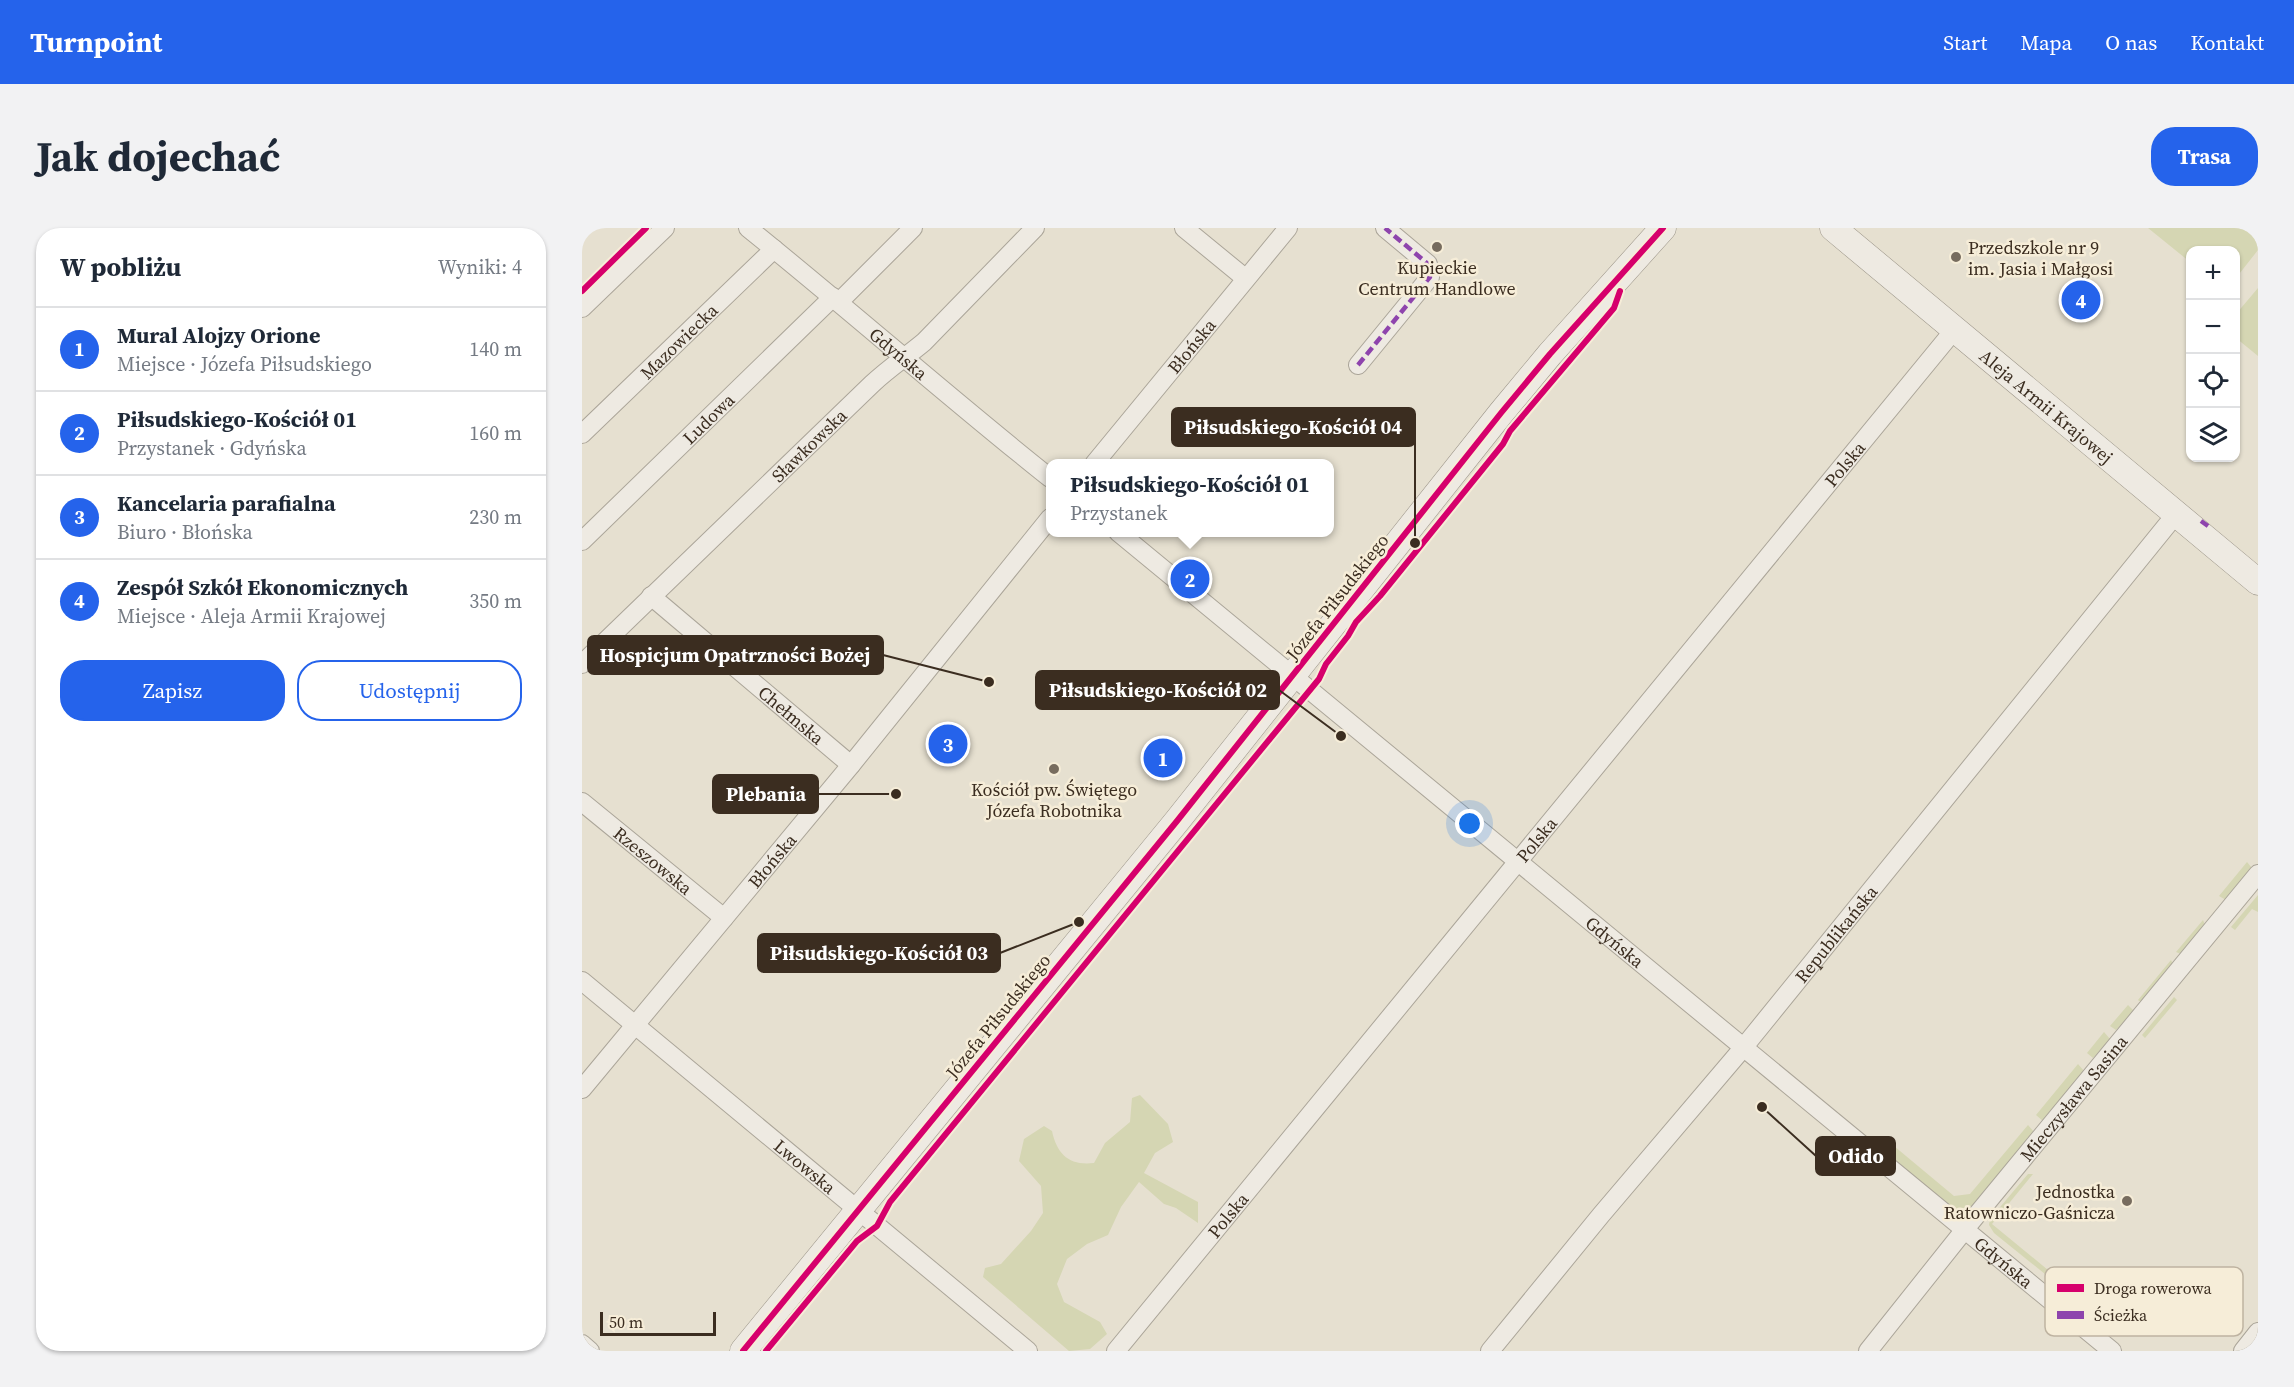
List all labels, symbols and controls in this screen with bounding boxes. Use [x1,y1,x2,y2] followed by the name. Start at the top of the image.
[30,23,162,61] text: Turnpoint
[1943,28,1987,57] text: Start
[2020,28,2072,57] text: Mapa
[2105,28,2157,57] text: O nas
[2190,28,2264,57] text: Kontakt
[36,127,281,185] text: Jak dojechać
[2151,127,2258,186] button: Trasa
[1968,235,2113,281] place label: Przedszkole nr 9 im. Jasia i Małgosi
[1430,240,1444,254] marker: Kupieckie Centrum Handlowe
[2186,246,2240,462] map controls
[2186,246,2240,300] button: +
[60,249,181,285] text: W pobliżu
[1949,250,1963,264] marker: Przedszkole nr 9 im. Jasia i Małgosi
[438,253,522,281] text: Wyniki: 4
[1358,255,1516,301] place label: Kupieckie Centrum Handlowe
[2062,278,2100,322] pin: 4
[634,297,723,384] street label: Mazowiecka
[2186,300,2240,354] button: −
[1161,313,1222,378] street label: Błońska
[117,320,320,350] text: Mural Alojzy Orione
[864,321,934,386] street label: Gdyńska
[74,335,85,363] text: 1
[469,335,522,363] text: 140 m
[1975,343,2119,469] street label: Aleja Armii Krajowej
[117,350,372,378] text: Miejsce · Józefa Piłsudskiego
[2186,354,2240,408] button: locate
[677,387,740,449] street label: Ludowa
[765,402,852,488] street label: Sławkowska
[117,404,357,434] text: Piłsudskiego-Kościół 01
[1172,408,1415,446] callout: Piłsudskiego-Kościół 04
[2186,408,2240,462] button: layers
[1184,413,1402,441] text: Piłsudskiego-Kościół 04
[74,419,85,447] text: 2
[469,419,522,447] text: 160 m
[117,434,307,462] text: Przystanek · Gdyńska
[1818,435,1871,492] street label: Polska
[1046,459,1334,537] popup
[1070,469,1310,499] text: Piłsudskiego-Kościół 01
[117,488,336,518] text: Kancelaria parafialna
[1070,499,1167,527] text: Przystanek
[74,503,85,531] text: 3
[469,503,522,531] text: 230 m
[117,518,253,546] text: Biuro · Błońska
[1279,529,1394,666] street label: Józefa Piłsudskiego
[1170,556,1210,602] pin: 2
[117,572,408,602] text: Zespół Szkół Ekonomicznych
[74,587,85,615] text: 4
[469,587,522,615] text: 350 m
[117,602,386,630] text: Miejsce · Aleja Armii Krajowej
[588,636,883,674] callout: Hospicjum Opatrzności Bożej
[600,641,870,669] text: Hospicjum Opatrzności Bożej
[60,660,285,721] button: Zapisz
[297,660,522,721] button: Udostępnij
[1036,671,1279,709] callout: Piłsudskiego-Kościół 02
[1049,676,1267,704] text: Piłsudskiego-Kościół 02
[753,680,831,750] street label: Chełmska
[928,722,968,766] pin: 3
[1144,736,1182,780] pin: 1
[1047,762,1061,776] marker: Kościół pw. Świętego Józefa Robotnika
[713,775,818,813] callout: Plebania
[971,777,1137,823] place label: Kościół pw. Świętego Józefa Robotnika
[726,780,807,808] text: Plebania
[1455,809,1484,838] your location
[1510,811,1563,867] street label: Polska
[608,820,699,901] street label: Rzeszowska
[742,827,802,893] street label: Błońska
[1789,879,1883,988] street label: Republikańska
[1580,910,1650,974] street label: Gdyńska
[758,934,1000,972] callout: Piłsudskiego-Kościół 03
[770,939,988,967] text: Piłsudskiego-Kościół 03
[939,948,1056,1085] street label: Józefa Piłsudskiego
[2014,1029,2133,1166] street label: Mieczysława Sasina
[769,1133,842,1200] street label: Lwowska
[1816,1137,1895,1175] callout: Odido
[1828,1142,1884,1170] text: Odido
[1944,1179,2116,1225] place label: Jednostka Ratowniczo-Gaśnicza
[1202,1186,1254,1243] street label: Polska
[2120,1194,2134,1208] marker: Jednostka Ratowniczo-Gaśnicza
[1969,1230,2039,1294] street label: Gdyńska
[2045,1267,2243,1336] legend
[2094,1277,2212,1299] text: Droga rowerowa
[2094,1304,2148,1326] text: Ścieżka
[600,1309,716,1336] scale bar
[609,1311,643,1333] text: 50 m

